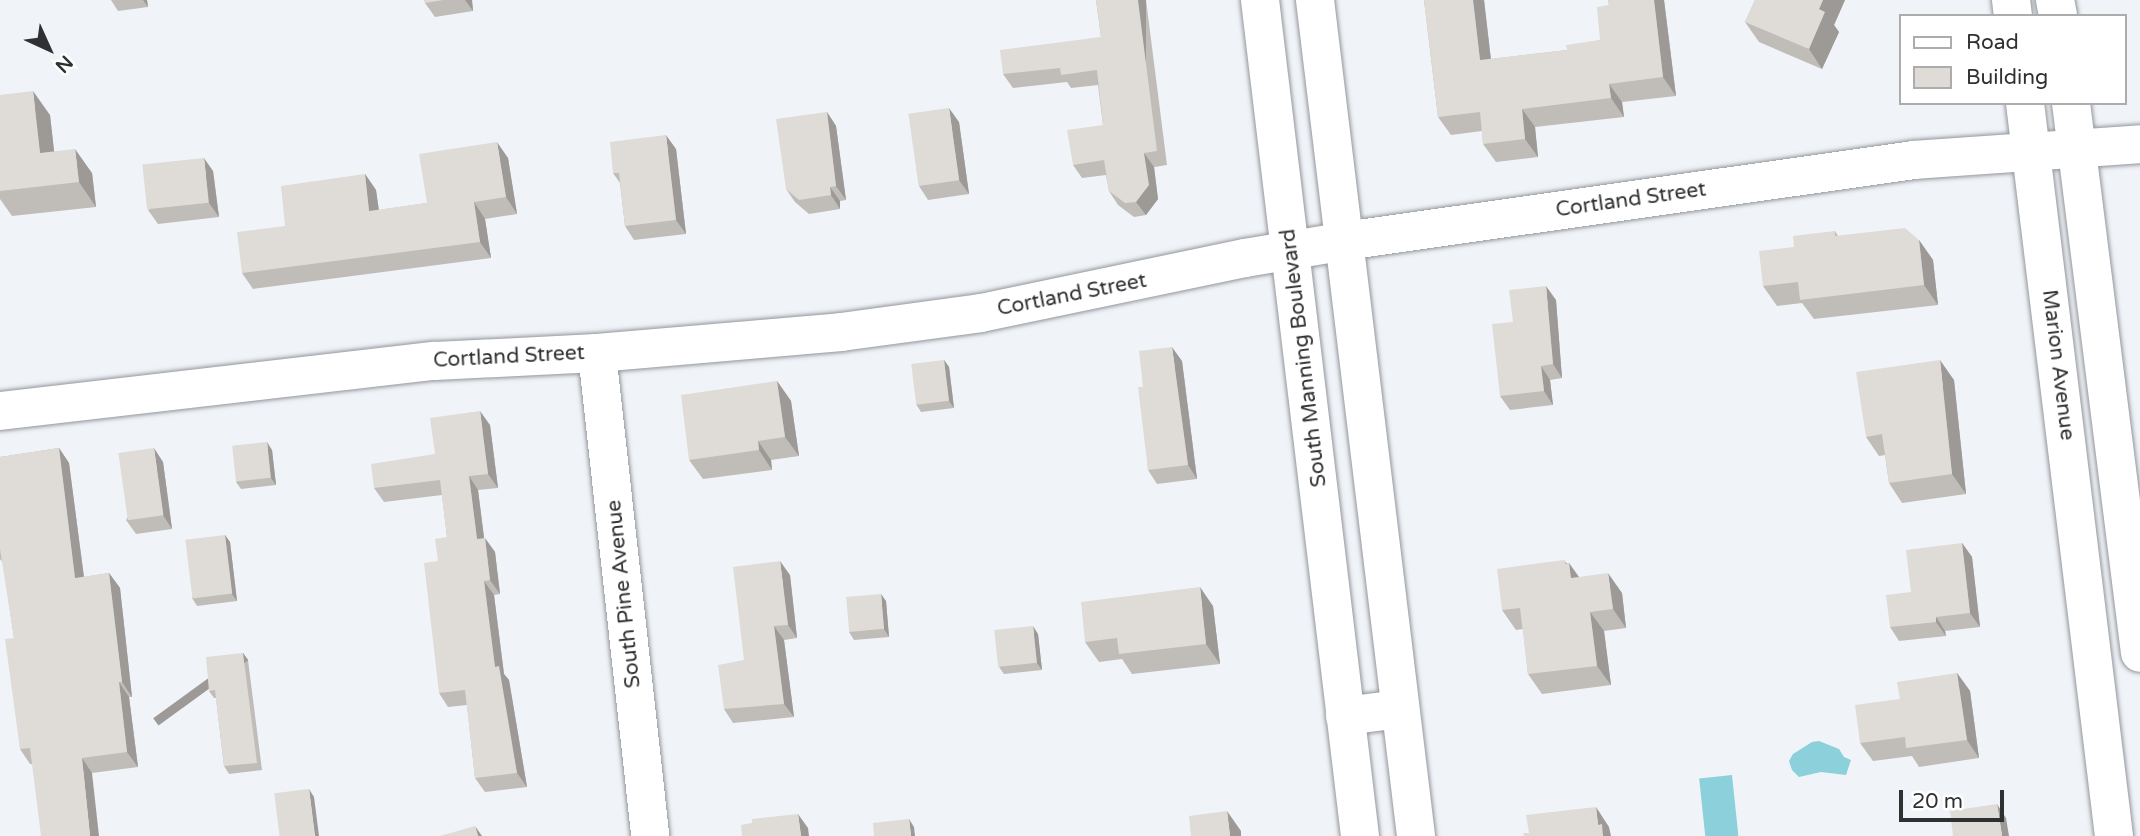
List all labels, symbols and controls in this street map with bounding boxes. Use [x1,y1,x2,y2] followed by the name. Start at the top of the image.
[14,14,84,84] north arrow
[1898,14,2126,105] legend
[1966,30,2019,55] text: Road
[51,51,77,77] text: N
[1966,65,2048,90] text: Building
[1554,177,1708,223] street label: Cortland Street
[1276,227,1332,489] street label: South Manning Boulevard
[995,268,1149,322] street label: Cortland Street
[2036,288,2080,442] street label: Marion Avenue
[433,340,585,374] street label: Cortland Street
[602,499,646,689] street label: South Pine Avenue
[1902,776,2007,820] scale bar
[1912,789,1963,814] text: 20 m

